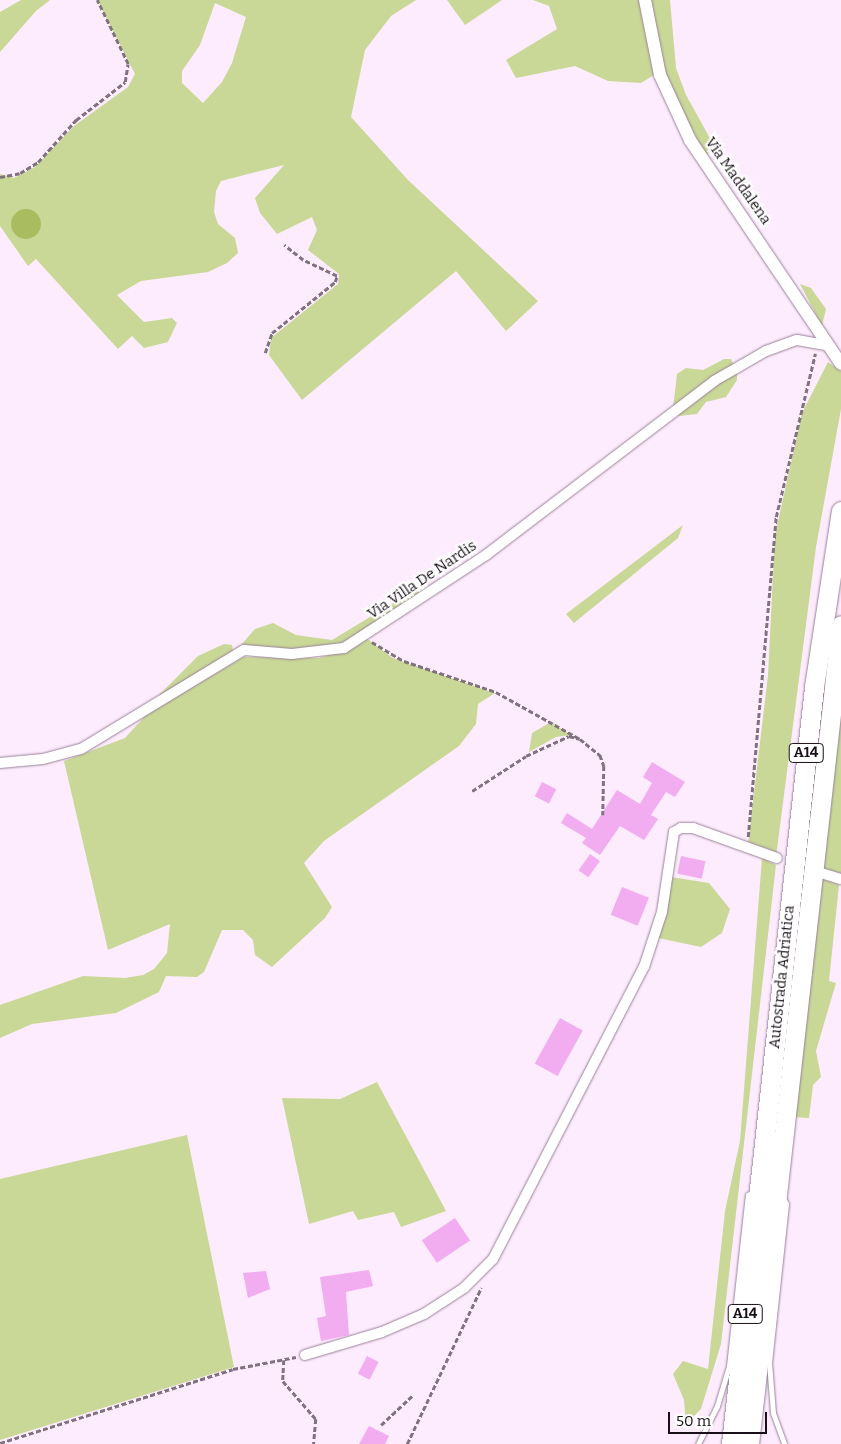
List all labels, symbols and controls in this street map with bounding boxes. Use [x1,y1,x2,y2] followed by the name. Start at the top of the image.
[701,134,775,228] street label: Via Maddalena
[364,537,480,623] street label: Via Villa De Nardis
[788,741,824,764] road number: A14
[766,905,798,1049] street label: Autostrada Adriatica
[728,1302,762,1326] road number: A14
[671,1402,770,1434] scale bar
[676,1412,711,1430] text: 50 m

